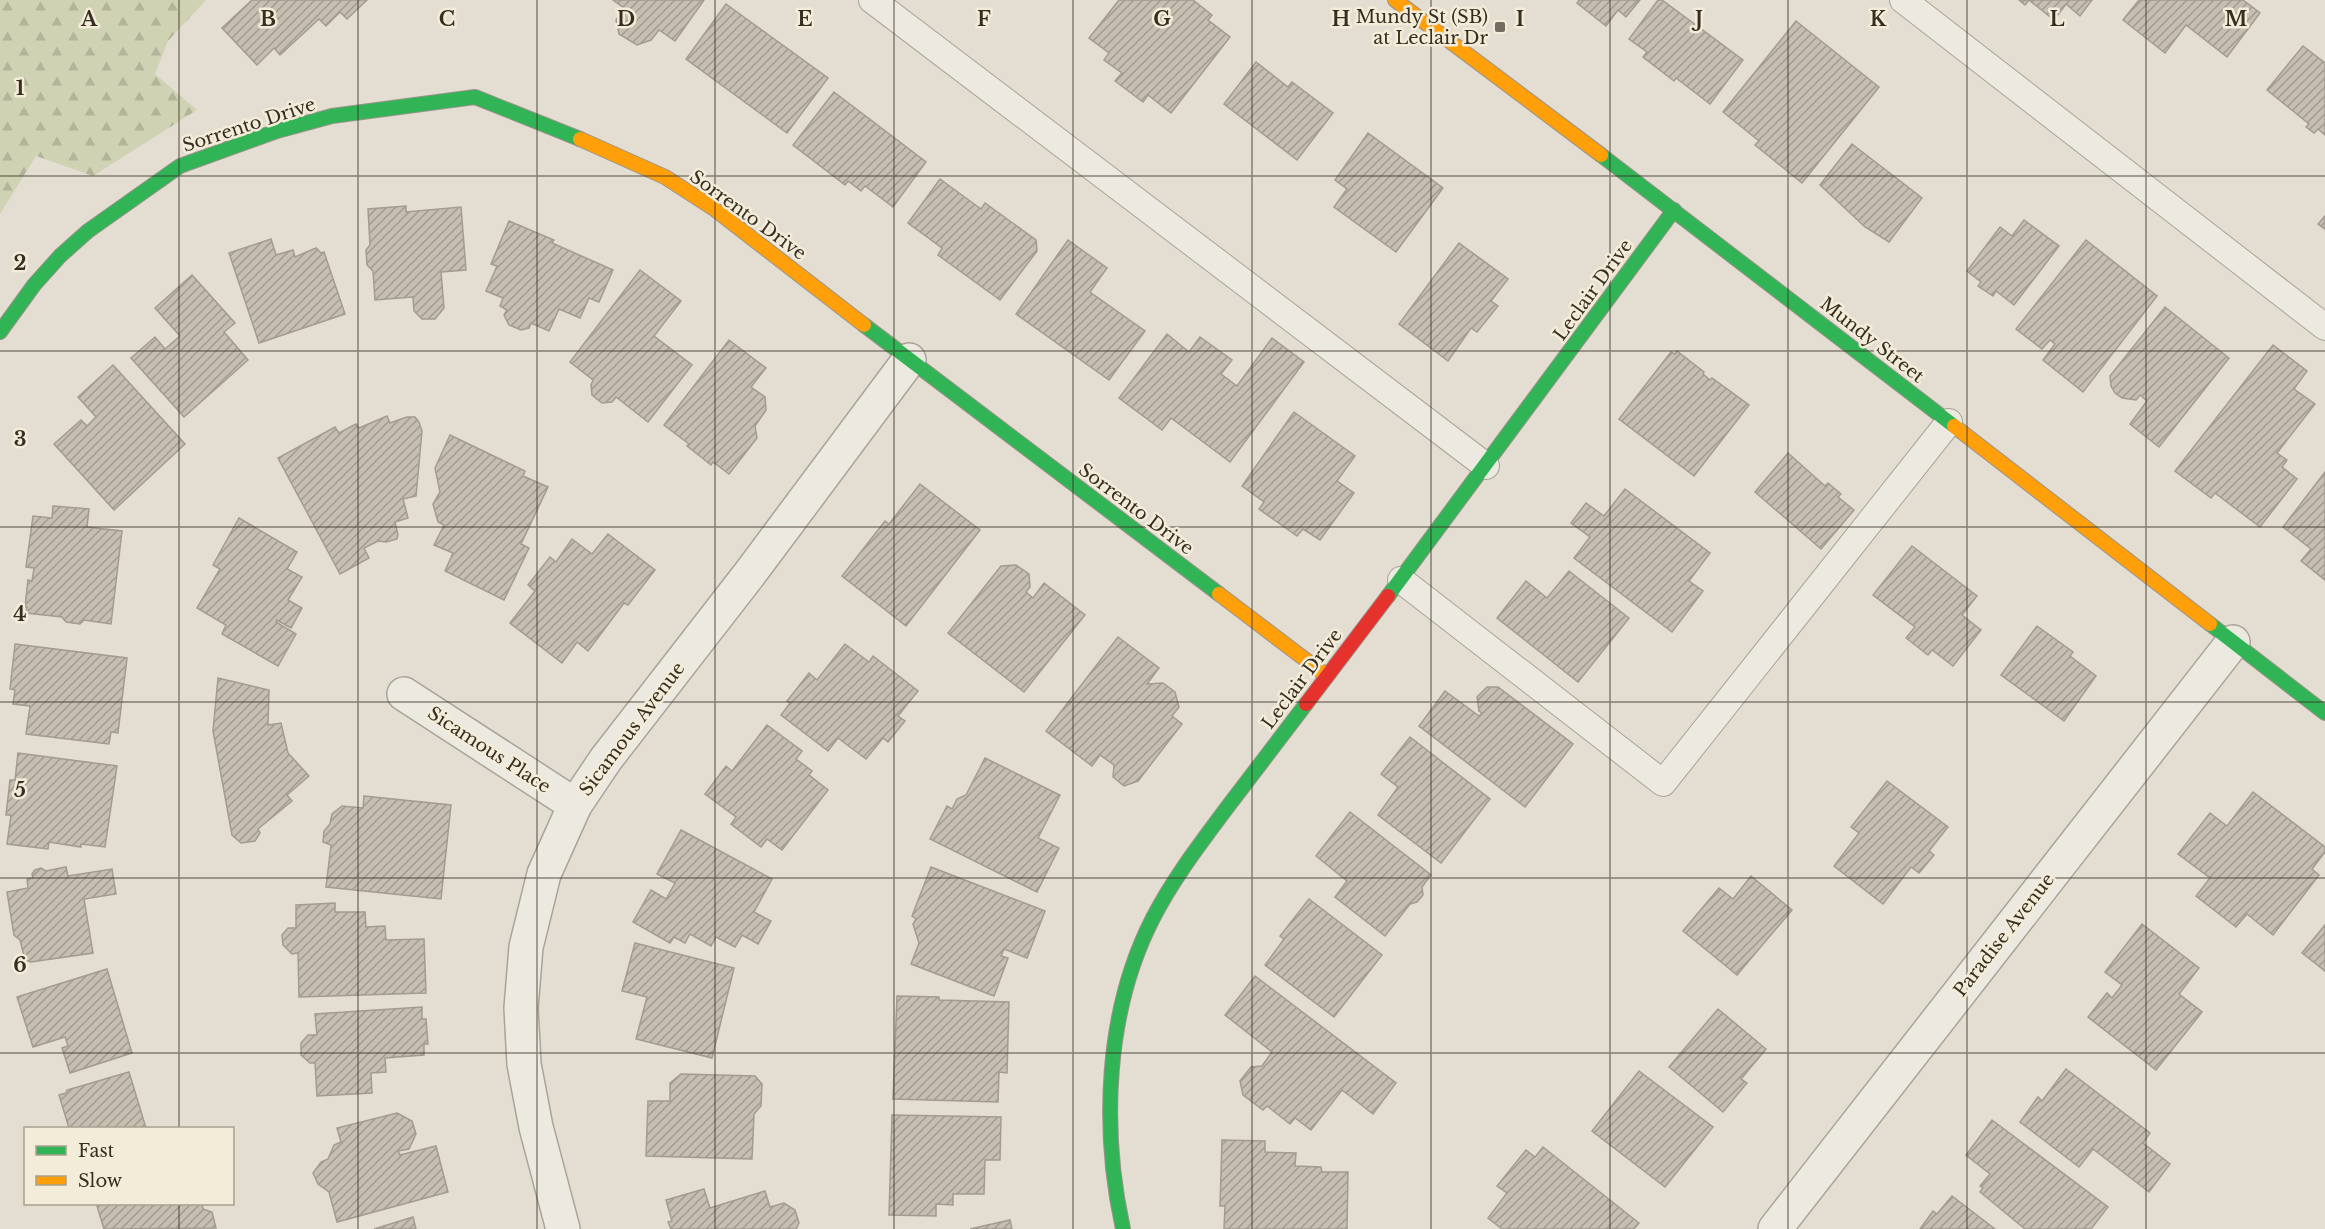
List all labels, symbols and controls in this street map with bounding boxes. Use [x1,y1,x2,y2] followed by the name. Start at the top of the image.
[1356,6,1488,49] place label: Mundy St (SB) at Leclair Dr
[80,7,98,31] text: A
[260,7,276,31] text: B
[439,7,455,31] text: C
[617,7,635,31] text: D
[797,7,813,31] text: E
[977,7,991,31] text: F
[1153,7,1171,31] text: G
[1332,7,1351,31] text: H
[1516,7,1524,31] text: I
[1691,7,1703,31] text: J
[1870,7,1887,31] text: K
[2049,7,2065,31] text: L
[2225,7,2248,31] text: M
[1493,20,1507,34] marker: Mundy St (SB) at Leclair Dr
[16,76,25,100] text: 1
[180,93,318,157] street label: Sorrento Drive
[686,165,810,265] street label: Sorrento Drive
[1549,235,1637,345] street label: Leclair Drive
[13,251,27,275] text: 2
[1816,293,1929,388] street label: Mundy Street
[14,427,26,451] text: 3
[1074,459,1198,559] street label: Sorrento Drive
[13,602,27,626] text: 4
[1257,625,1347,733] street label: Leclair Drive
[575,658,689,800] street label: Sicamous Avenue
[423,702,555,798] street label: Sicamous Place
[14,778,26,802] text: 5
[1949,869,2059,1001] street label: Paradise Avenue
[13,953,27,977] text: 6
[24,1127,234,1205] legend
[78,1140,115,1162] text: Fast
[78,1170,123,1192] text: Slow

